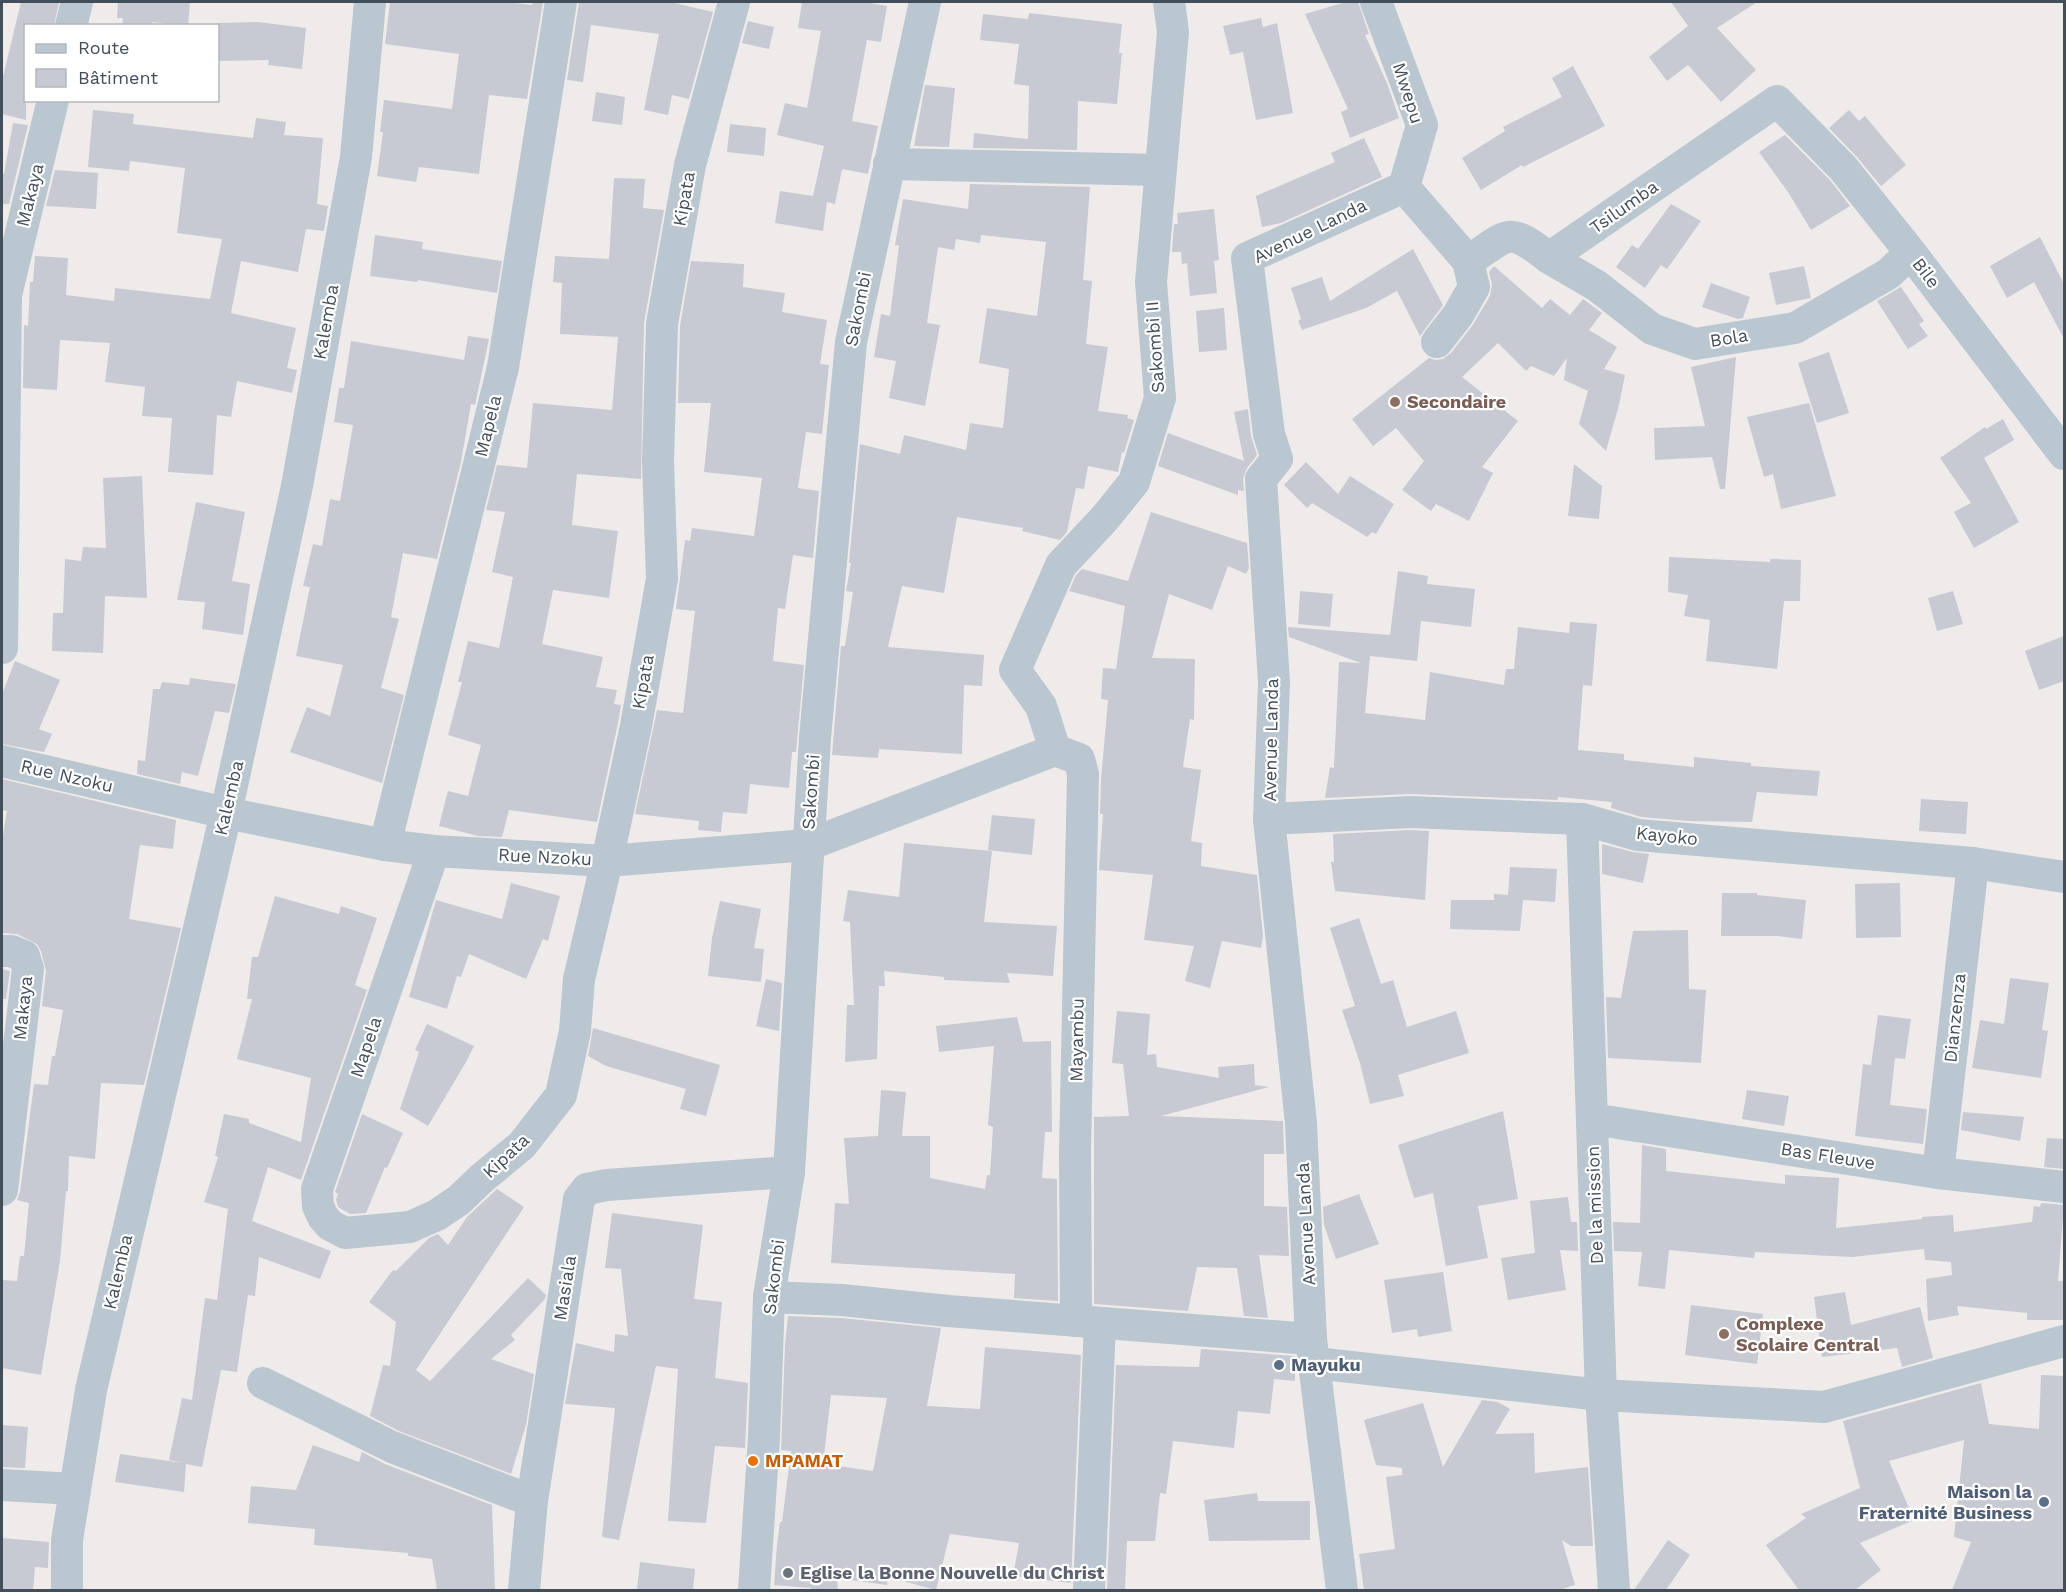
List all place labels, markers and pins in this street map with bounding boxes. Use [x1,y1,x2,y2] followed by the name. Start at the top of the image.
[1407,391,1506,412] place label: Secondaire
[1388,395,1402,409] marker: Secondaire
[1736,1313,1879,1355] place label: Complexe Scolaire Central
[1717,1327,1731,1341] marker: Complexe Scolaire Central
[1291,1354,1361,1375] place label: Mayuku
[1272,1358,1286,1372] marker: Mayuku
[765,1450,843,1471] place label: MPAMAT
[746,1454,760,1468] marker: MPAMAT
[1859,1481,2033,1523] place label: Maison la Fraternité Business
[2037,1495,2051,1509] marker: Maison la Fraternité Business
[800,1562,1105,1583] place label: Eglise la Bonne Nouvelle du Christ
[781,1566,795,1580] marker: Eglise la Bonne Nouvelle du Christ

